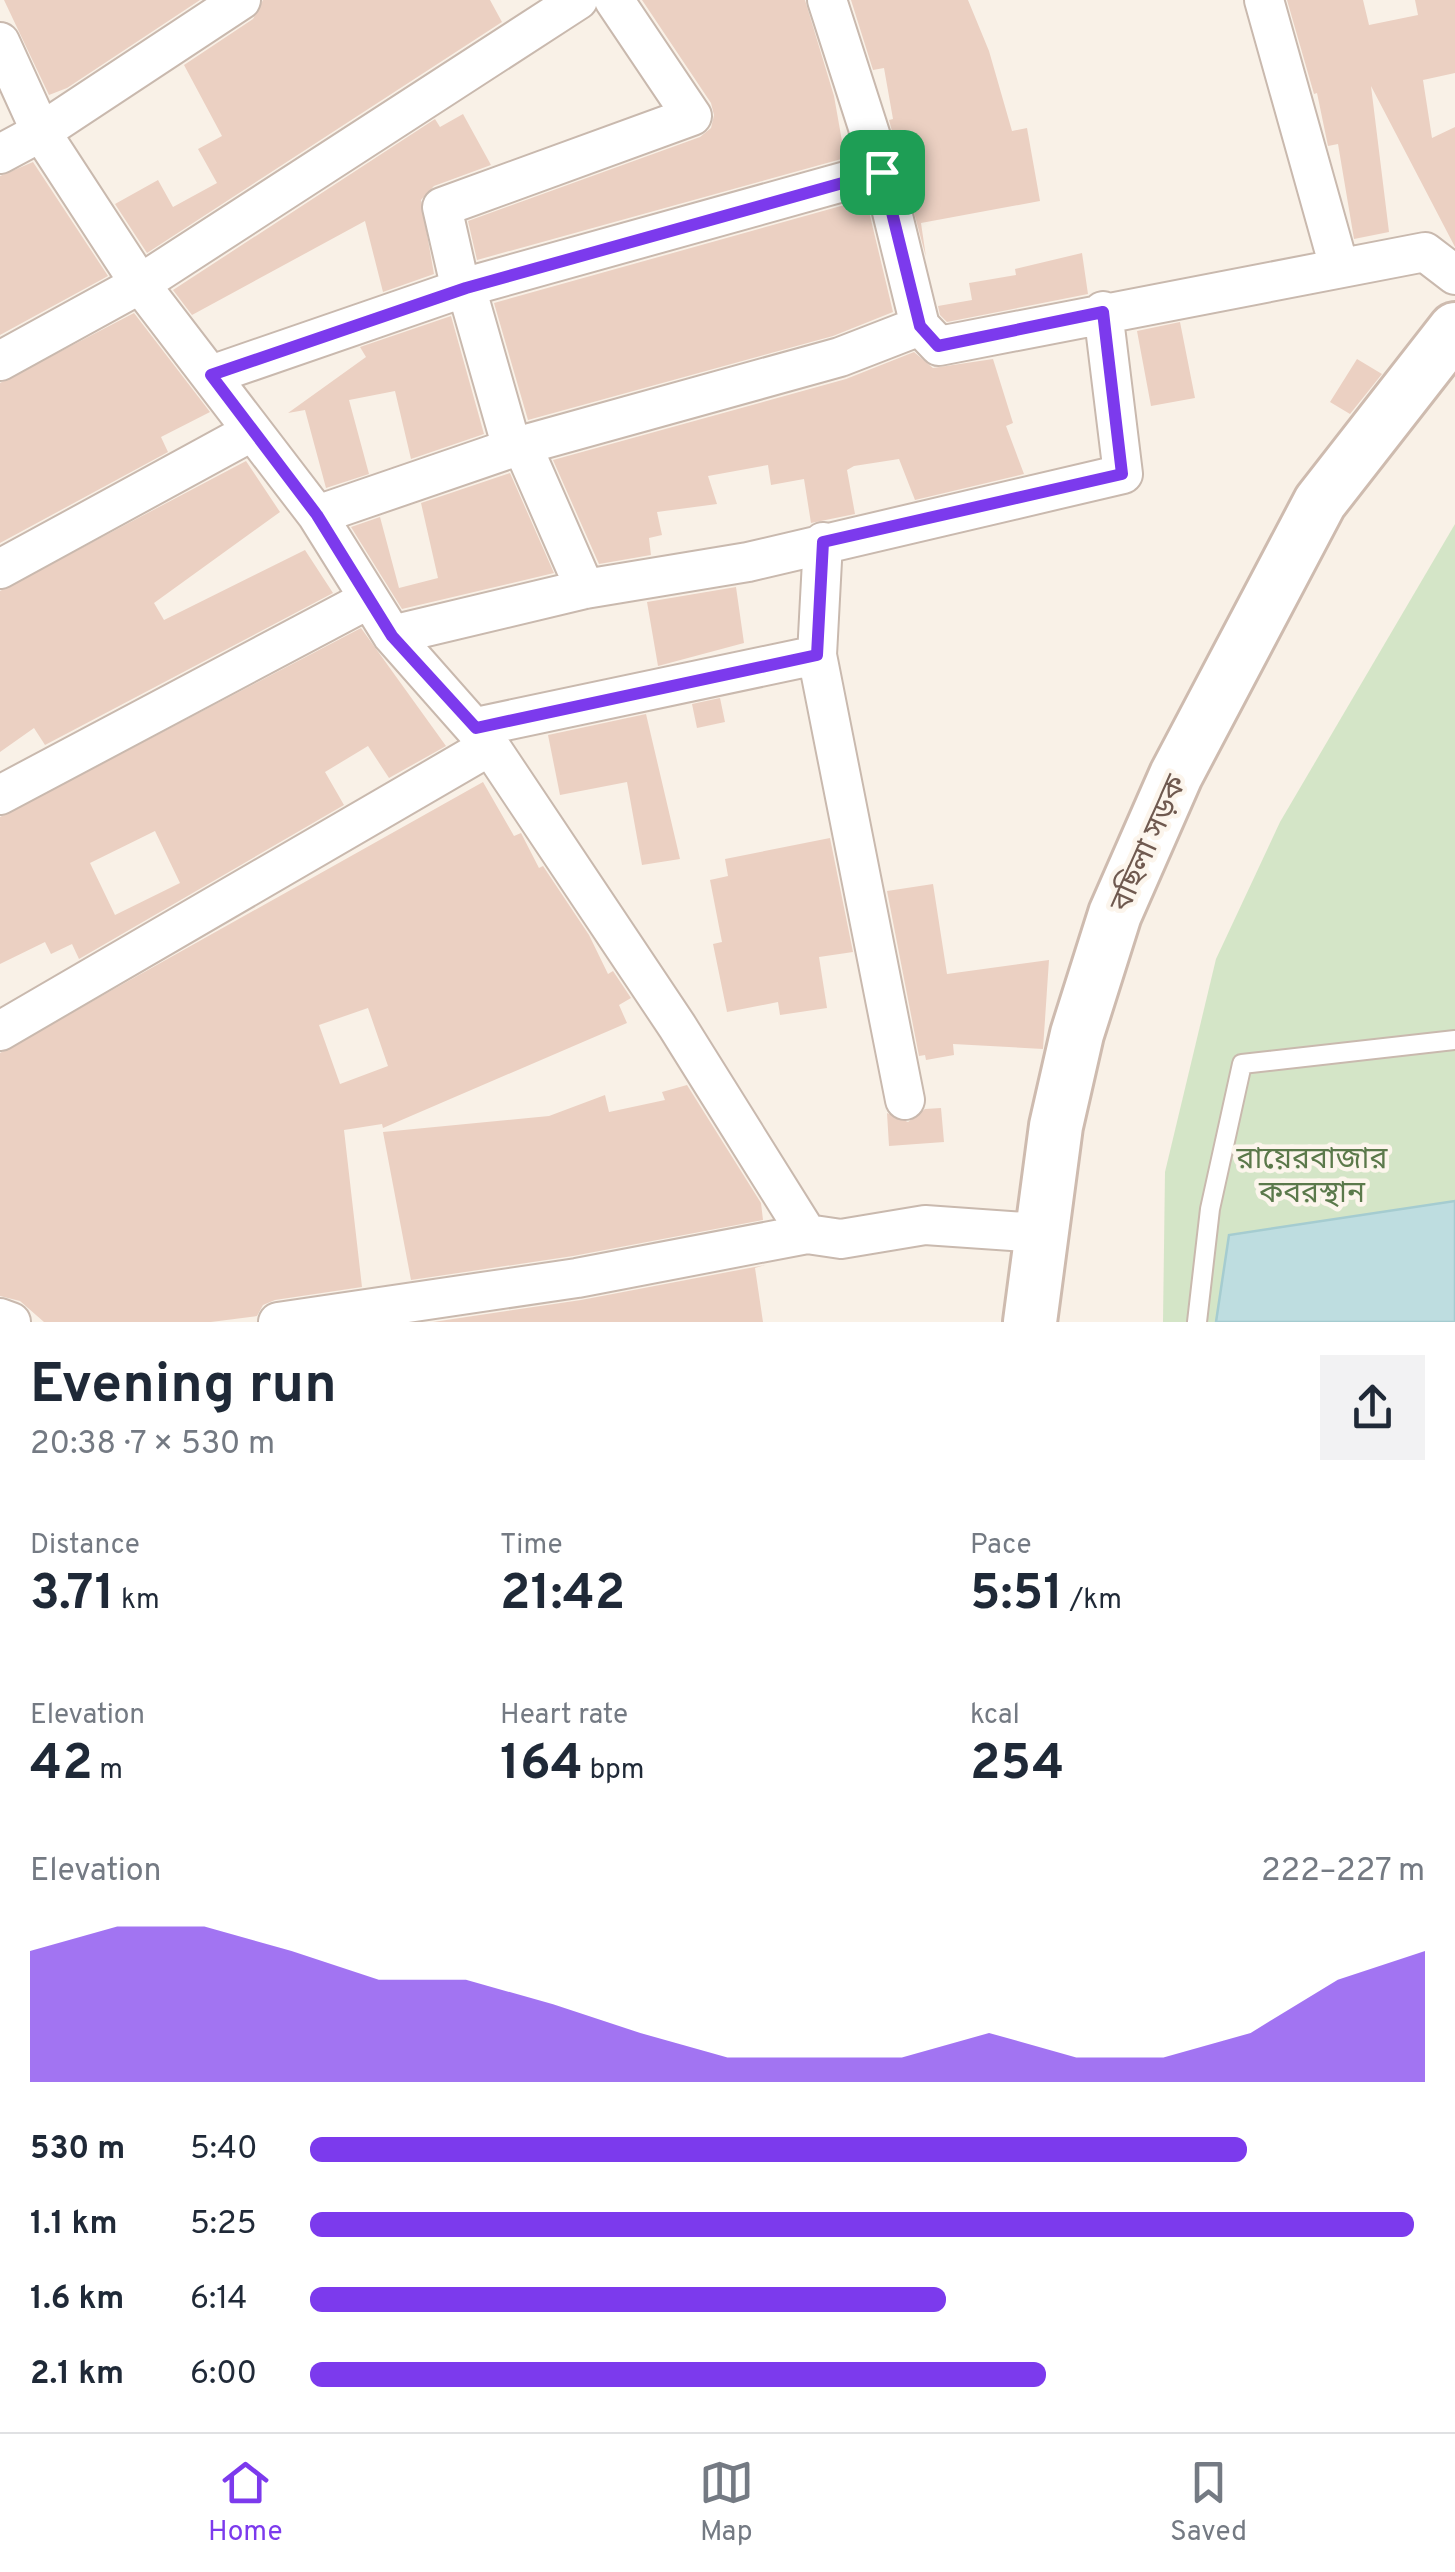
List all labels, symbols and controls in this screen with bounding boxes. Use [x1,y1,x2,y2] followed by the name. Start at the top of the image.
[840,130,925,215] pin
[855,145,910,200] icon: arrive
[1102,769,1197,919] street label: বছিলা সড়ক
[1236,1142,1389,1213] park label: রায়েরবাজার কবরস্থান
[30,1352,337,1422] text: Evening run
[1320,1355,1425,1460] button: share
[30,1425,275,1465] text: 20:38 · 7 × 530 m
[30,1528,140,1564] text: Distance
[500,1528,563,1564] text: Time
[970,1528,1032,1564] text: Pace
[30,1564,114,1627] text: 3.71
[500,1564,625,1627] text: 21:42
[970,1564,1063,1627] text: 5:51
[114,1583,160,1619] text: km
[1063,1583,1122,1619] text: /km
[30,1698,145,1734] text: Elevation
[500,1698,628,1734] text: Heart rate
[970,1698,1020,1734] text: kcal
[30,1734,93,1797] text: 42
[500,1734,583,1797] text: 164
[970,1734,1064,1797] text: 254
[93,1753,123,1789] text: m
[583,1753,644,1789] text: bpm
[30,1852,162,1892] text: Elevation
[1261,1852,1425,1892] text: 222–227 m
[30,2130,125,2170] text: 530 m
[190,2130,258,2170] text: 5:40
[30,2205,118,2245] text: 1.1 km
[190,2205,257,2245] text: 5:25
[30,2280,124,2320] text: 1.6 km
[190,2280,247,2320] text: 6:14
[30,2355,124,2395] text: 2.1 km
[190,2355,257,2395] text: 6:00
[208,2455,282,2551] tab: Home
[699,2455,754,2551] tab: Map
[1170,2455,1247,2551] tab: Saved

